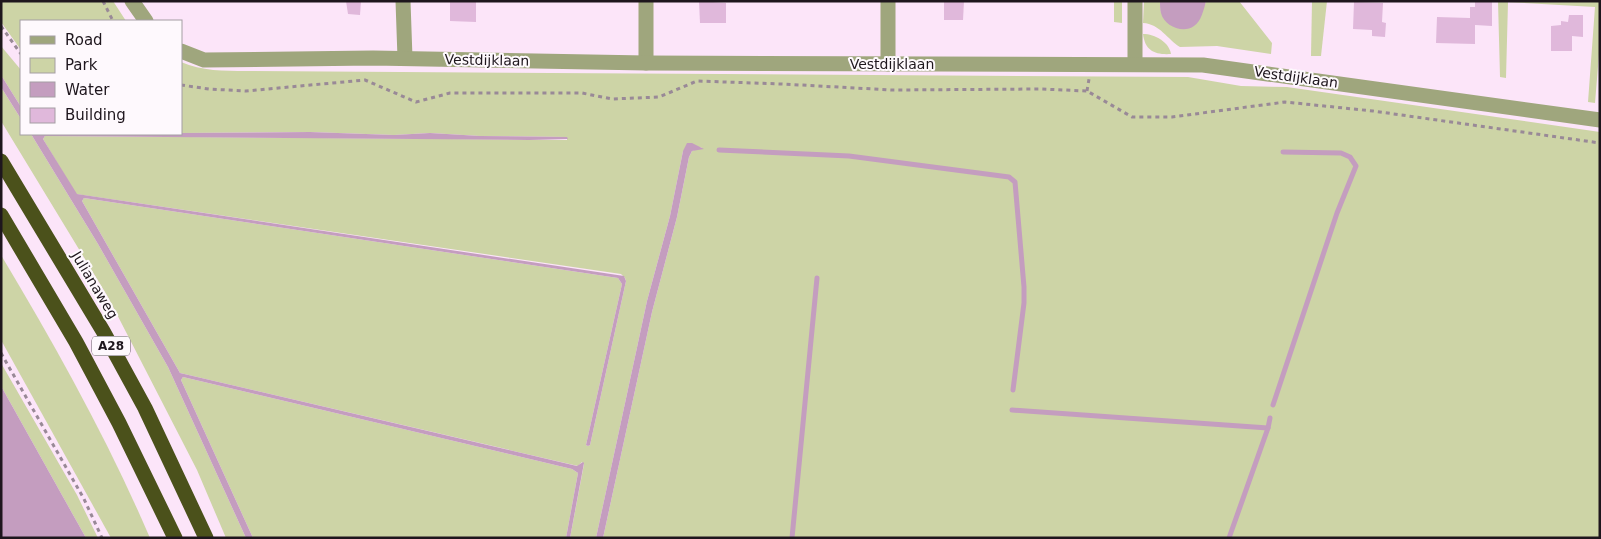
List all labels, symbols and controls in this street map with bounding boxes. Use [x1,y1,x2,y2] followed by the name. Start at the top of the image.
[20,20,182,135] legend
[65,31,103,49] text: Road
[445,51,529,69] street label: Vestdijklaan
[65,56,98,74] text: Park
[850,56,934,72] street label: Vestdijklaan
[1253,63,1339,91] street label: Vestdijklaan
[65,81,110,99] text: Water
[65,106,126,124] text: Building
[68,248,121,322] street label: Julianaweg
[92,336,130,356] road number: A28

